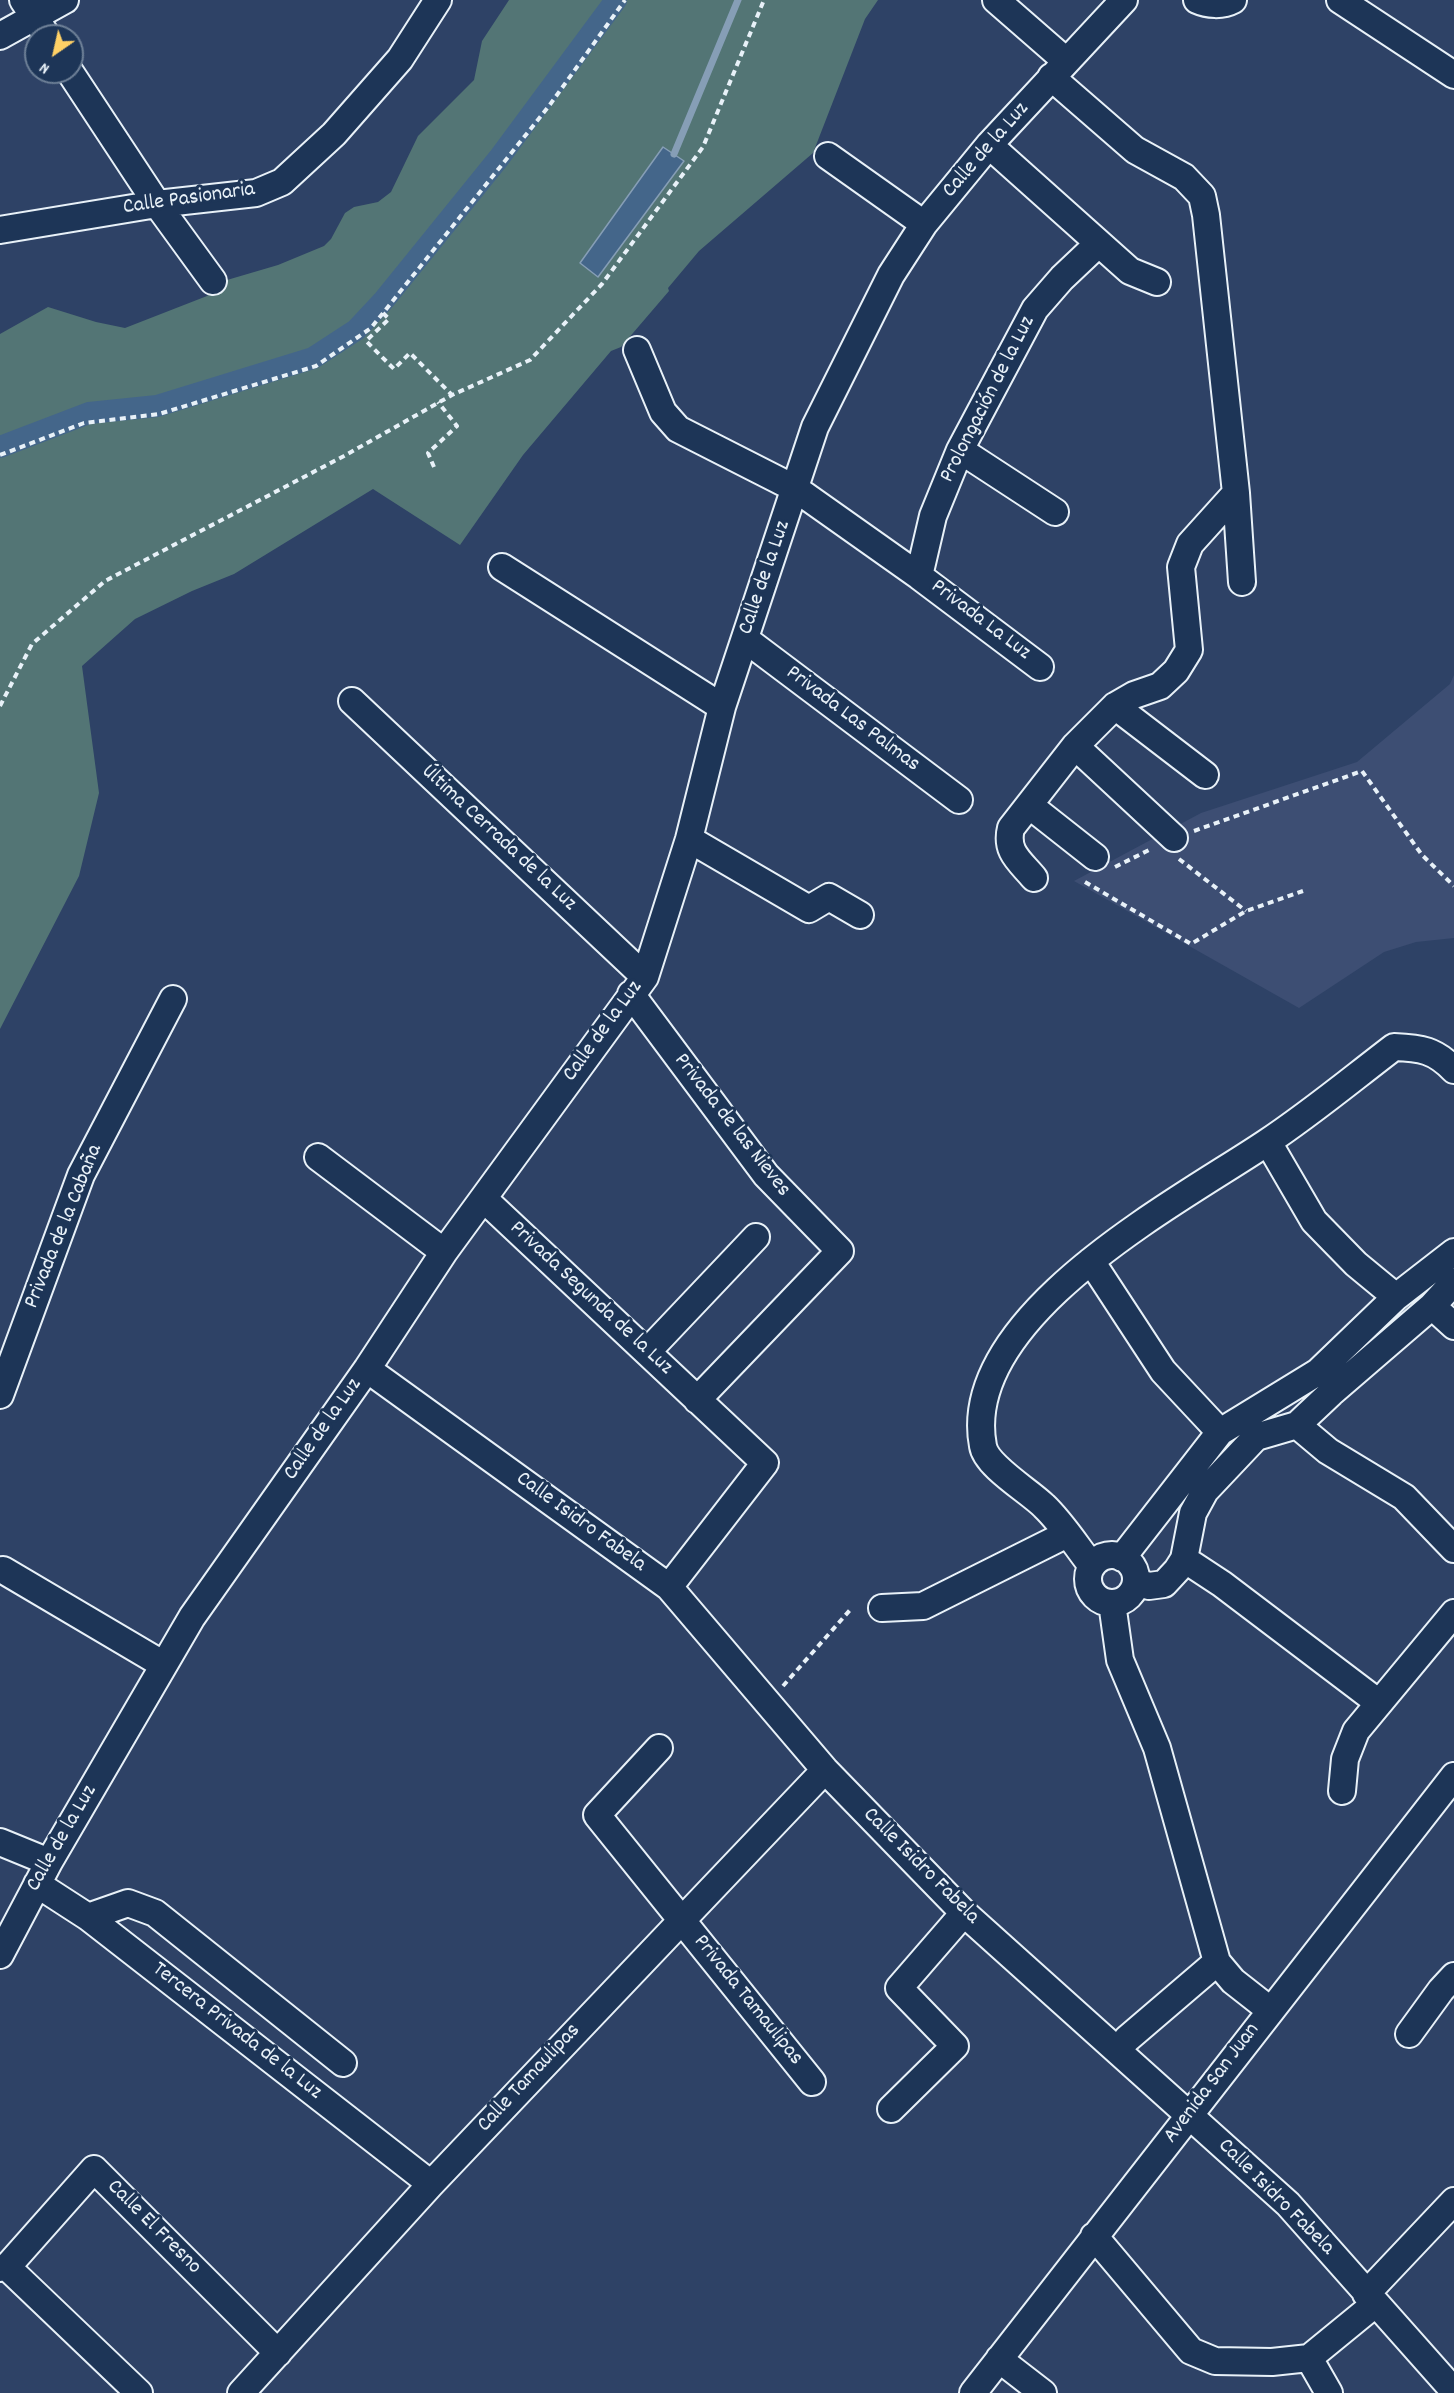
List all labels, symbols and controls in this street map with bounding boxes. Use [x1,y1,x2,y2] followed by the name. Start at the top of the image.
[24,24,84,84] north arrow
[35,56,54,79] text: N
[938,97,1036,205] street label: Calle de la Luz
[121,178,257,222] street label: Calle Pasionaria
[936,312,1042,488] street label: Prolongación de la Luz
[734,518,798,638] street label: Calle de la Luz
[925,575,1035,667] street label: Privada La Luz
[780,661,924,779] street label: Privada Las Palmas
[415,760,581,918] street label: Última Cerrada de la Luz
[558,976,650,1088] street label: Calle de la Luz
[667,1049,795,1203] street label: Privada de las Nieves
[20,1141,110,1313] street label: Privada de la Cabaña
[503,1216,677,1382] street label: Privada Segunda de la Luz
[279,1374,369,1486] street label: Calle de la Luz
[510,1467,650,1579] street label: Calle Isidro Fabela
[22,1781,104,1897] street label: Calle de la Luz
[856,1803,984,1931] street label: Calle Isidro Fabela
[686,1930,808,2072] street label: Privada Tamaulipas
[146,1957,326,2107] street label: Tercera Privada de la Luz
[473,2019,587,2139] street label: Calle Tamaulipas
[1159,2019,1267,2149] street label: Avenida San Juan
[1211,2134,1339,2262] street label: Calle Isidro Fabela
[100,2175,206,2281] street label: Calle El Fresno

